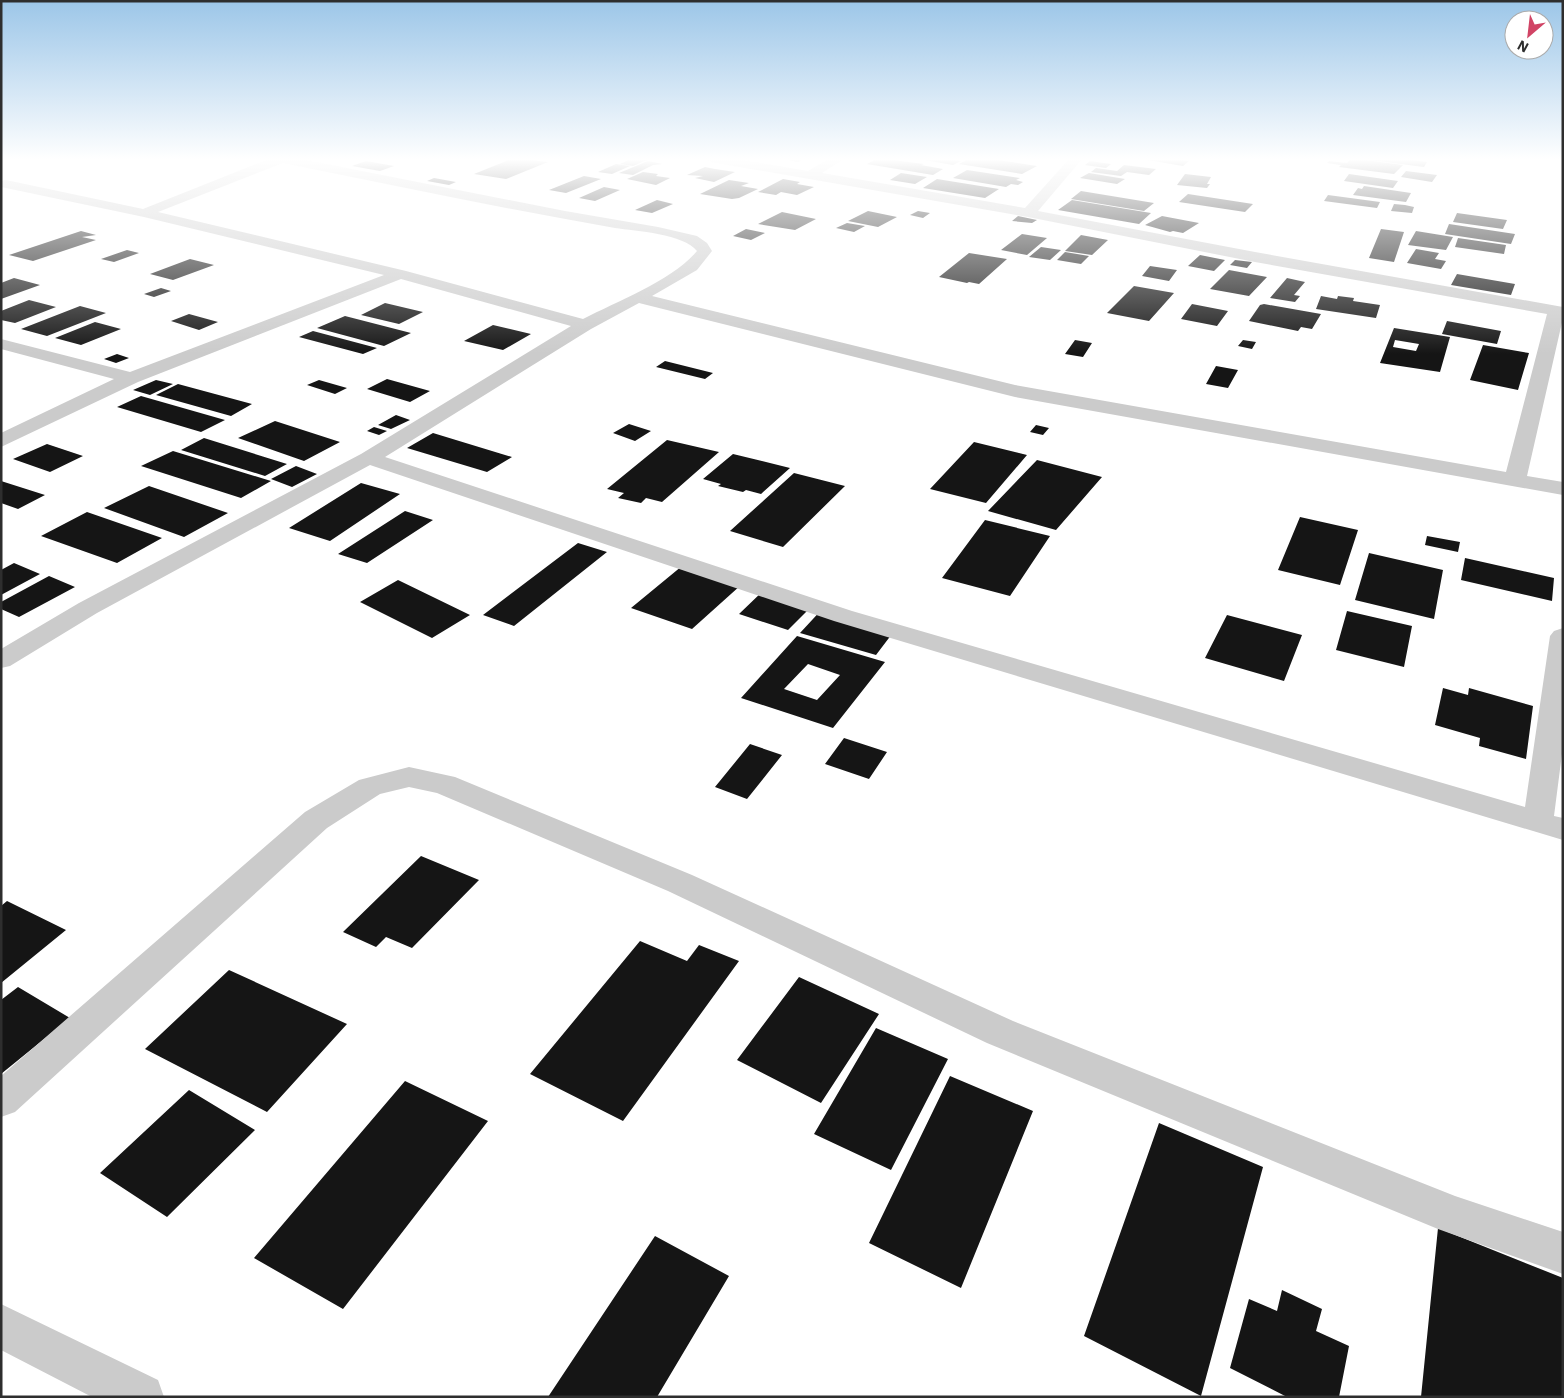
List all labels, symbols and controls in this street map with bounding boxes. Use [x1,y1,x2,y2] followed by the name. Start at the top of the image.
[1504,10,1554,60] north arrow
[1514,36,1532,57] text: N

